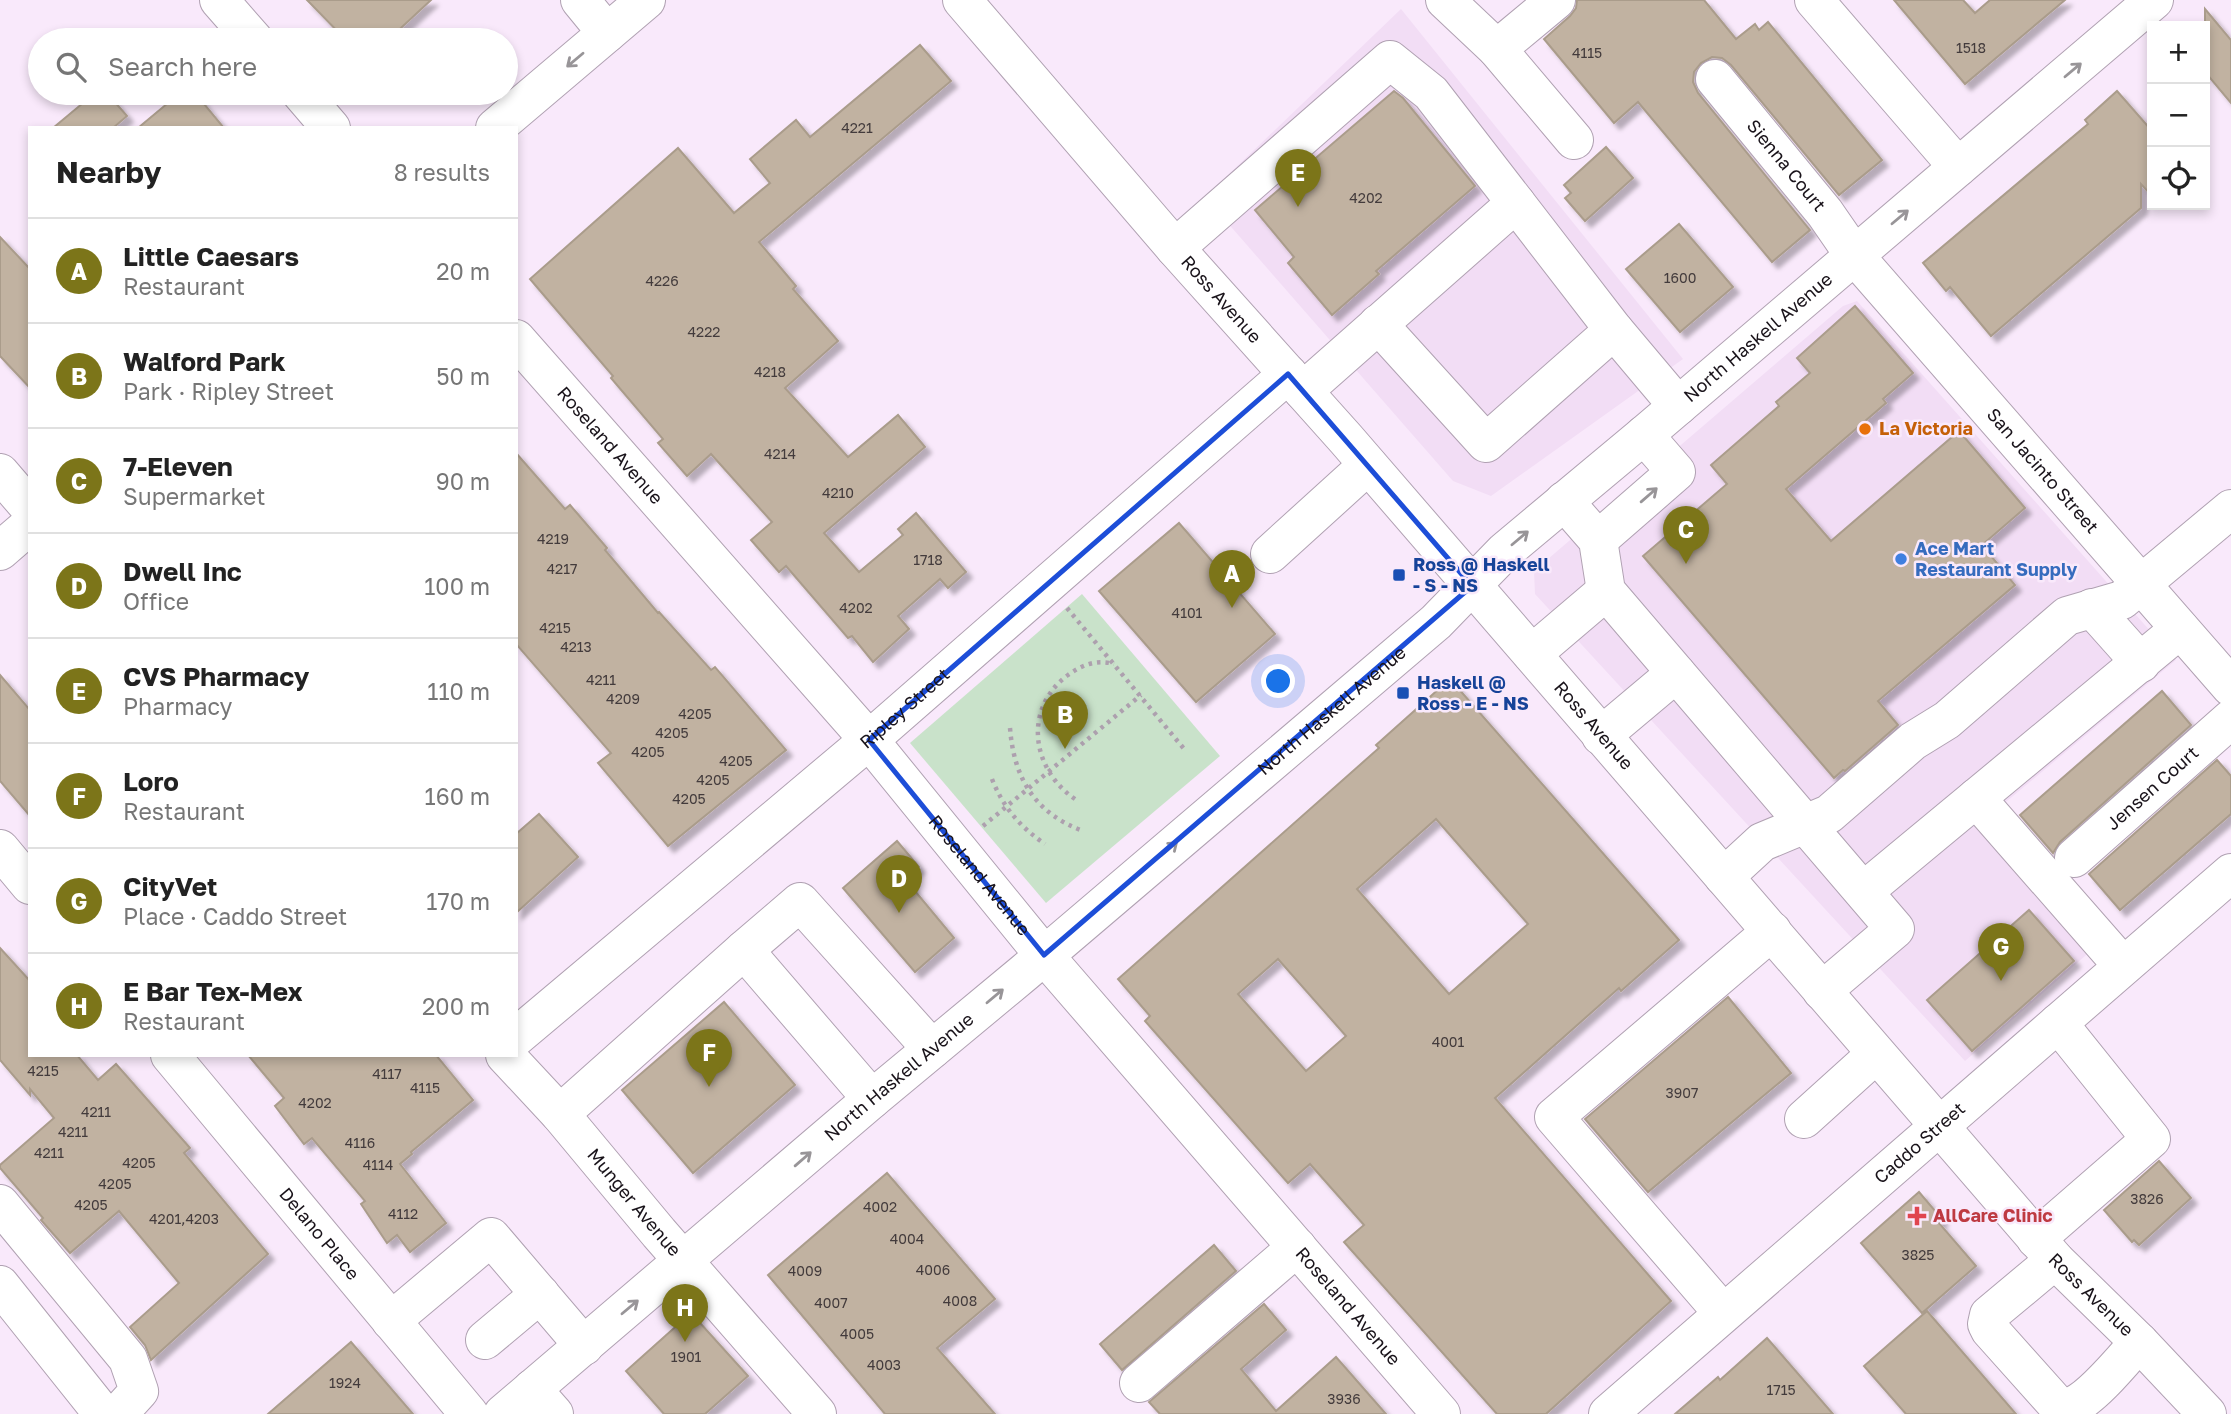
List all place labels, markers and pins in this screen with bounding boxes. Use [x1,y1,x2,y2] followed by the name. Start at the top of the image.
[1275,149,1321,207] pin: E
[1879,417,1973,439] place label: La Victoria
[1857,421,1873,437] marker: La Victoria
[1663,506,1709,564] pin: C
[1915,537,2078,580] place label: Ace Mart Restaurant Supply
[1209,550,1255,608] pin: A
[1893,551,1909,567] marker: Ace Mart Restaurant Supply
[1413,553,1550,596] place label: Ross @ Haskell - S - NS
[1391,567,1407,583] marker: Ross @ Haskell - S - NS
[1417,671,1529,714] place label: Haskell @ Ross - E - NS
[1395,685,1411,701] marker: Haskell @ Ross - E - NS
[1042,691,1088,749] pin: B
[876,855,922,913] pin: D
[1978,923,2024,981] pin: G
[686,1029,732,1087] pin: F
[1933,1204,2053,1226] place label: AllCare Clinic
[1907,1206,1927,1226] marker: AllCare Clinic
[662,1284,708,1342] pin: H

